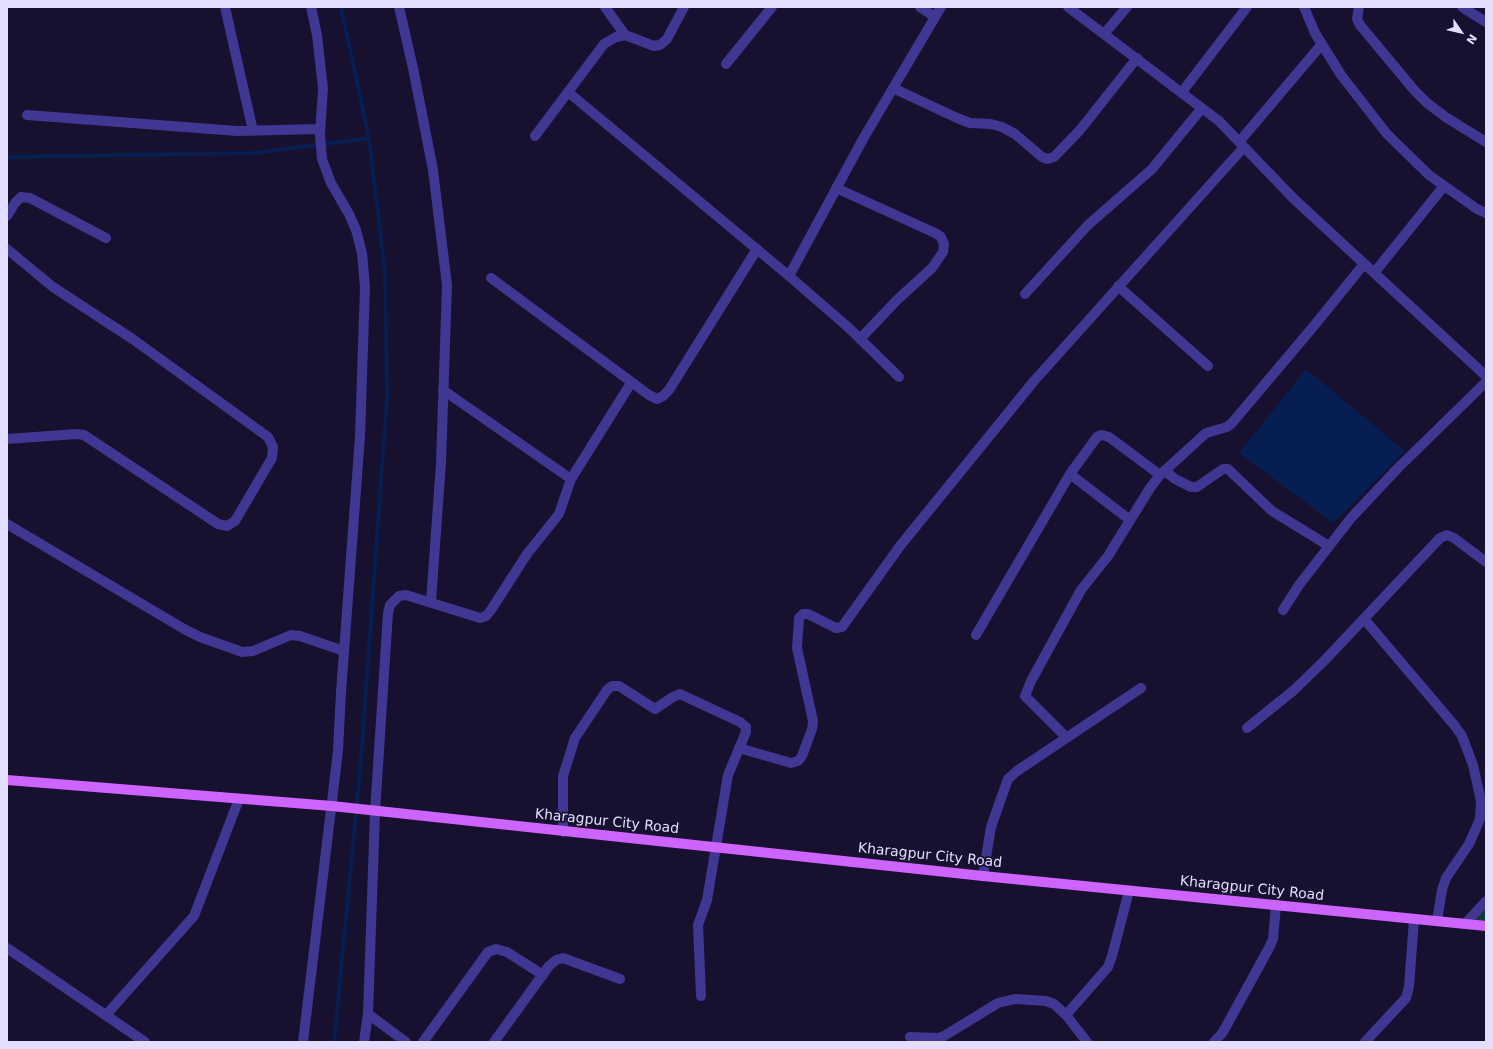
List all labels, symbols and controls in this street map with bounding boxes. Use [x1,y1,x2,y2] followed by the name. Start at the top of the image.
[1441,12,1481,52] north arrow
[1463,32,1479,46] text: N
[534,806,680,838] street label: Kharagpur City Road
[857,840,1003,872] street label: Kharagpur City Road
[1179,873,1325,905] street label: Kharagpur City Road

